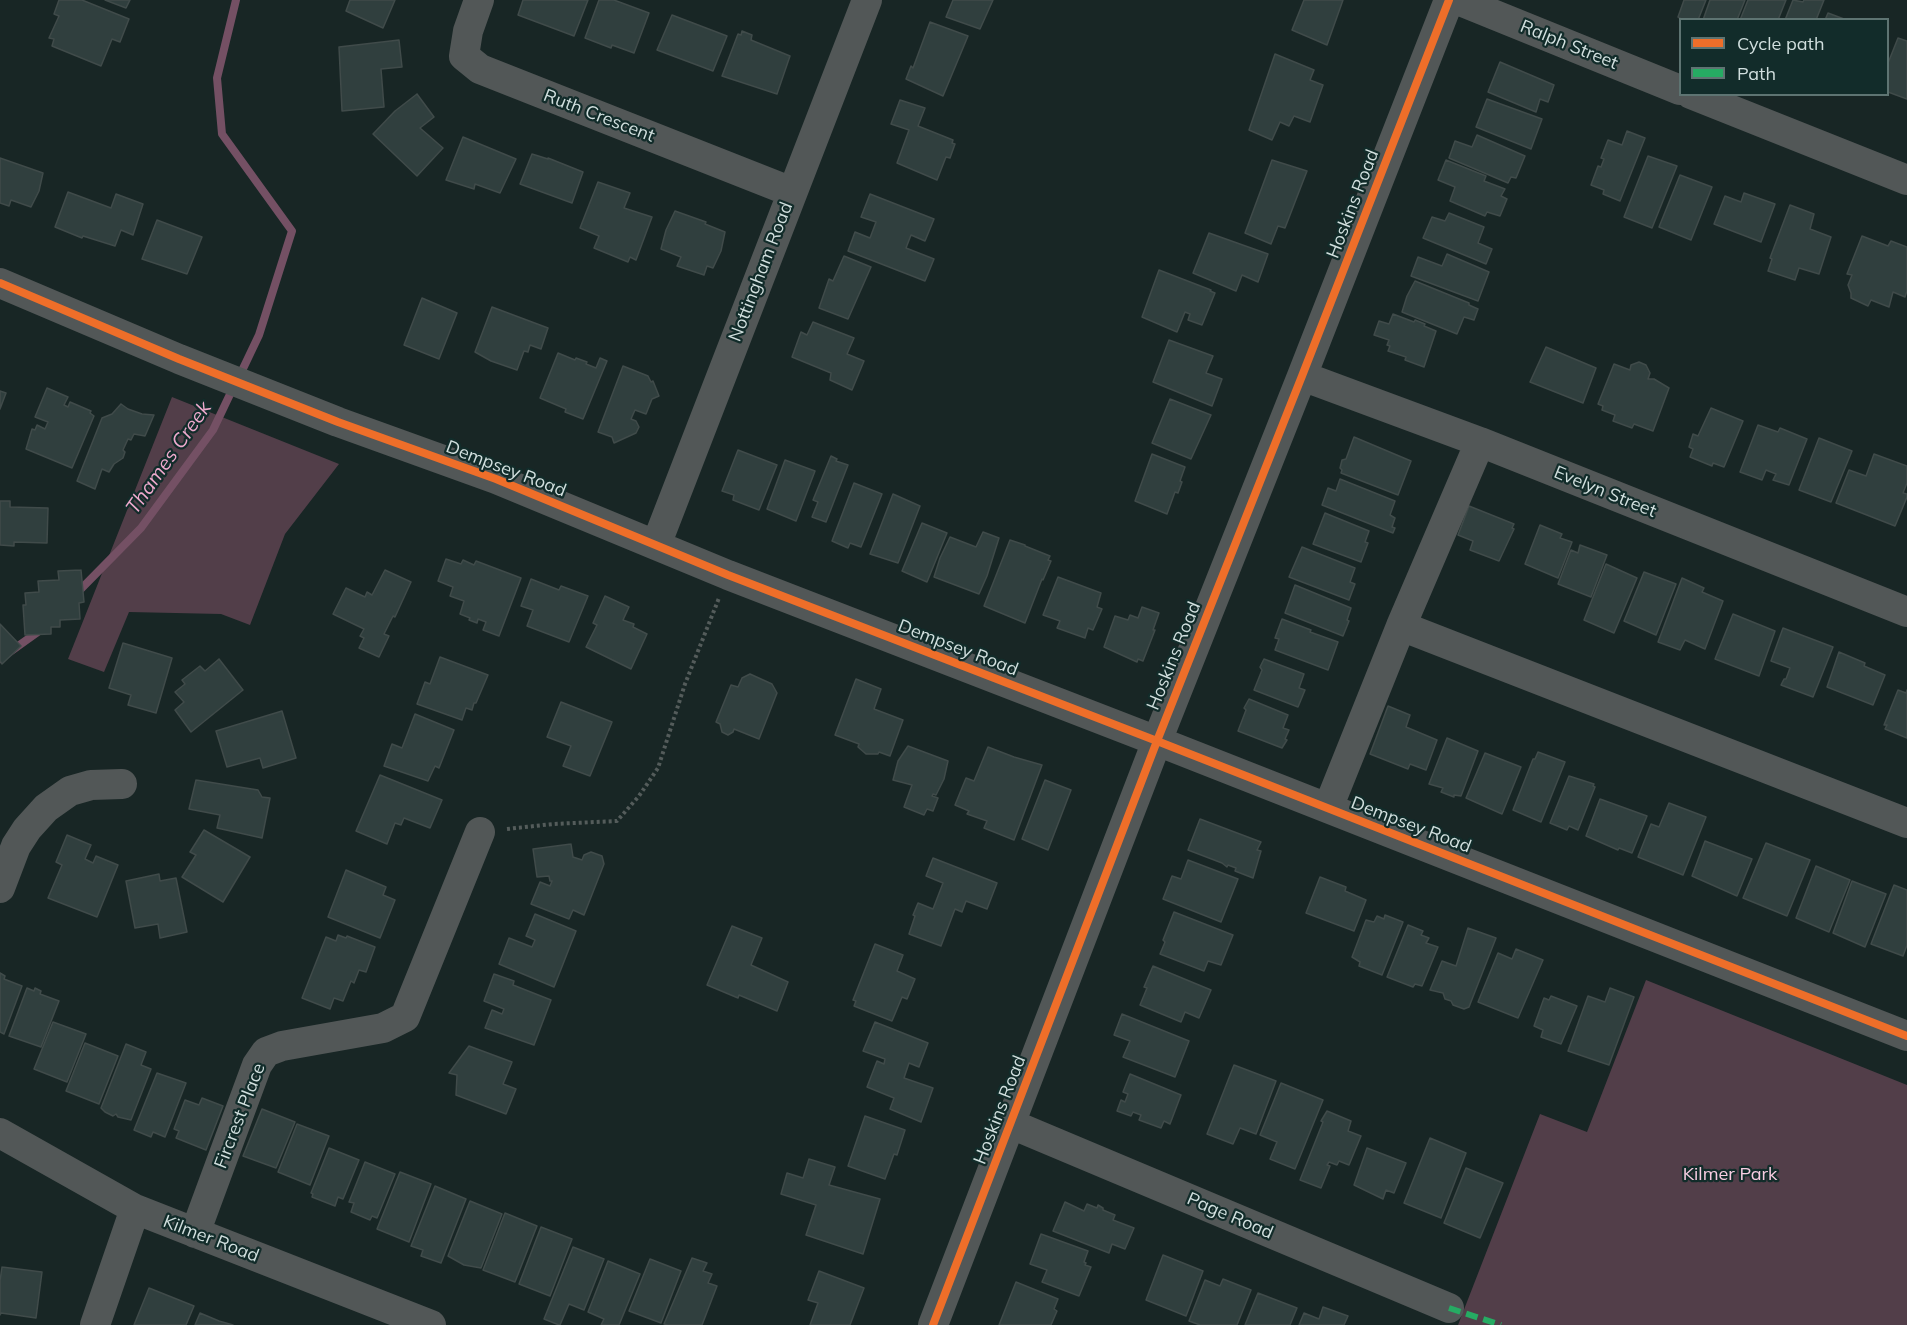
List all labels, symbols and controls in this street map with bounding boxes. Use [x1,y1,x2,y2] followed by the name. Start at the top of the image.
[1517,16,1621,74] street label: Ralph Street
[1679,18,1889,96] legend
[1737,32,1824,55] text: Cycle path
[1737,62,1776,85] text: Path
[540,85,658,147] street label: Ruth Crescent
[1322,147,1384,261] street label: Hoskins Road
[724,199,798,345] street label: Nottingham Road
[121,397,217,519] water label: Thames Creek
[443,436,569,502] street label: Dempsey Road
[1551,462,1659,522] street label: Evelyn Street
[1142,599,1206,713] street label: Hoskins Road
[895,615,1021,681] street label: Dempsey Road
[1348,792,1474,858] street label: Dempsey Road
[969,1053,1031,1167] street label: Hoskins Road
[210,1060,270,1172] street label: Fircrest Place
[1683,1164,1777,1186] park label: Kilmer Park
[1184,1188,1276,1244] street label: Page Road
[160,1211,262,1267] street label: Kilmer Road

